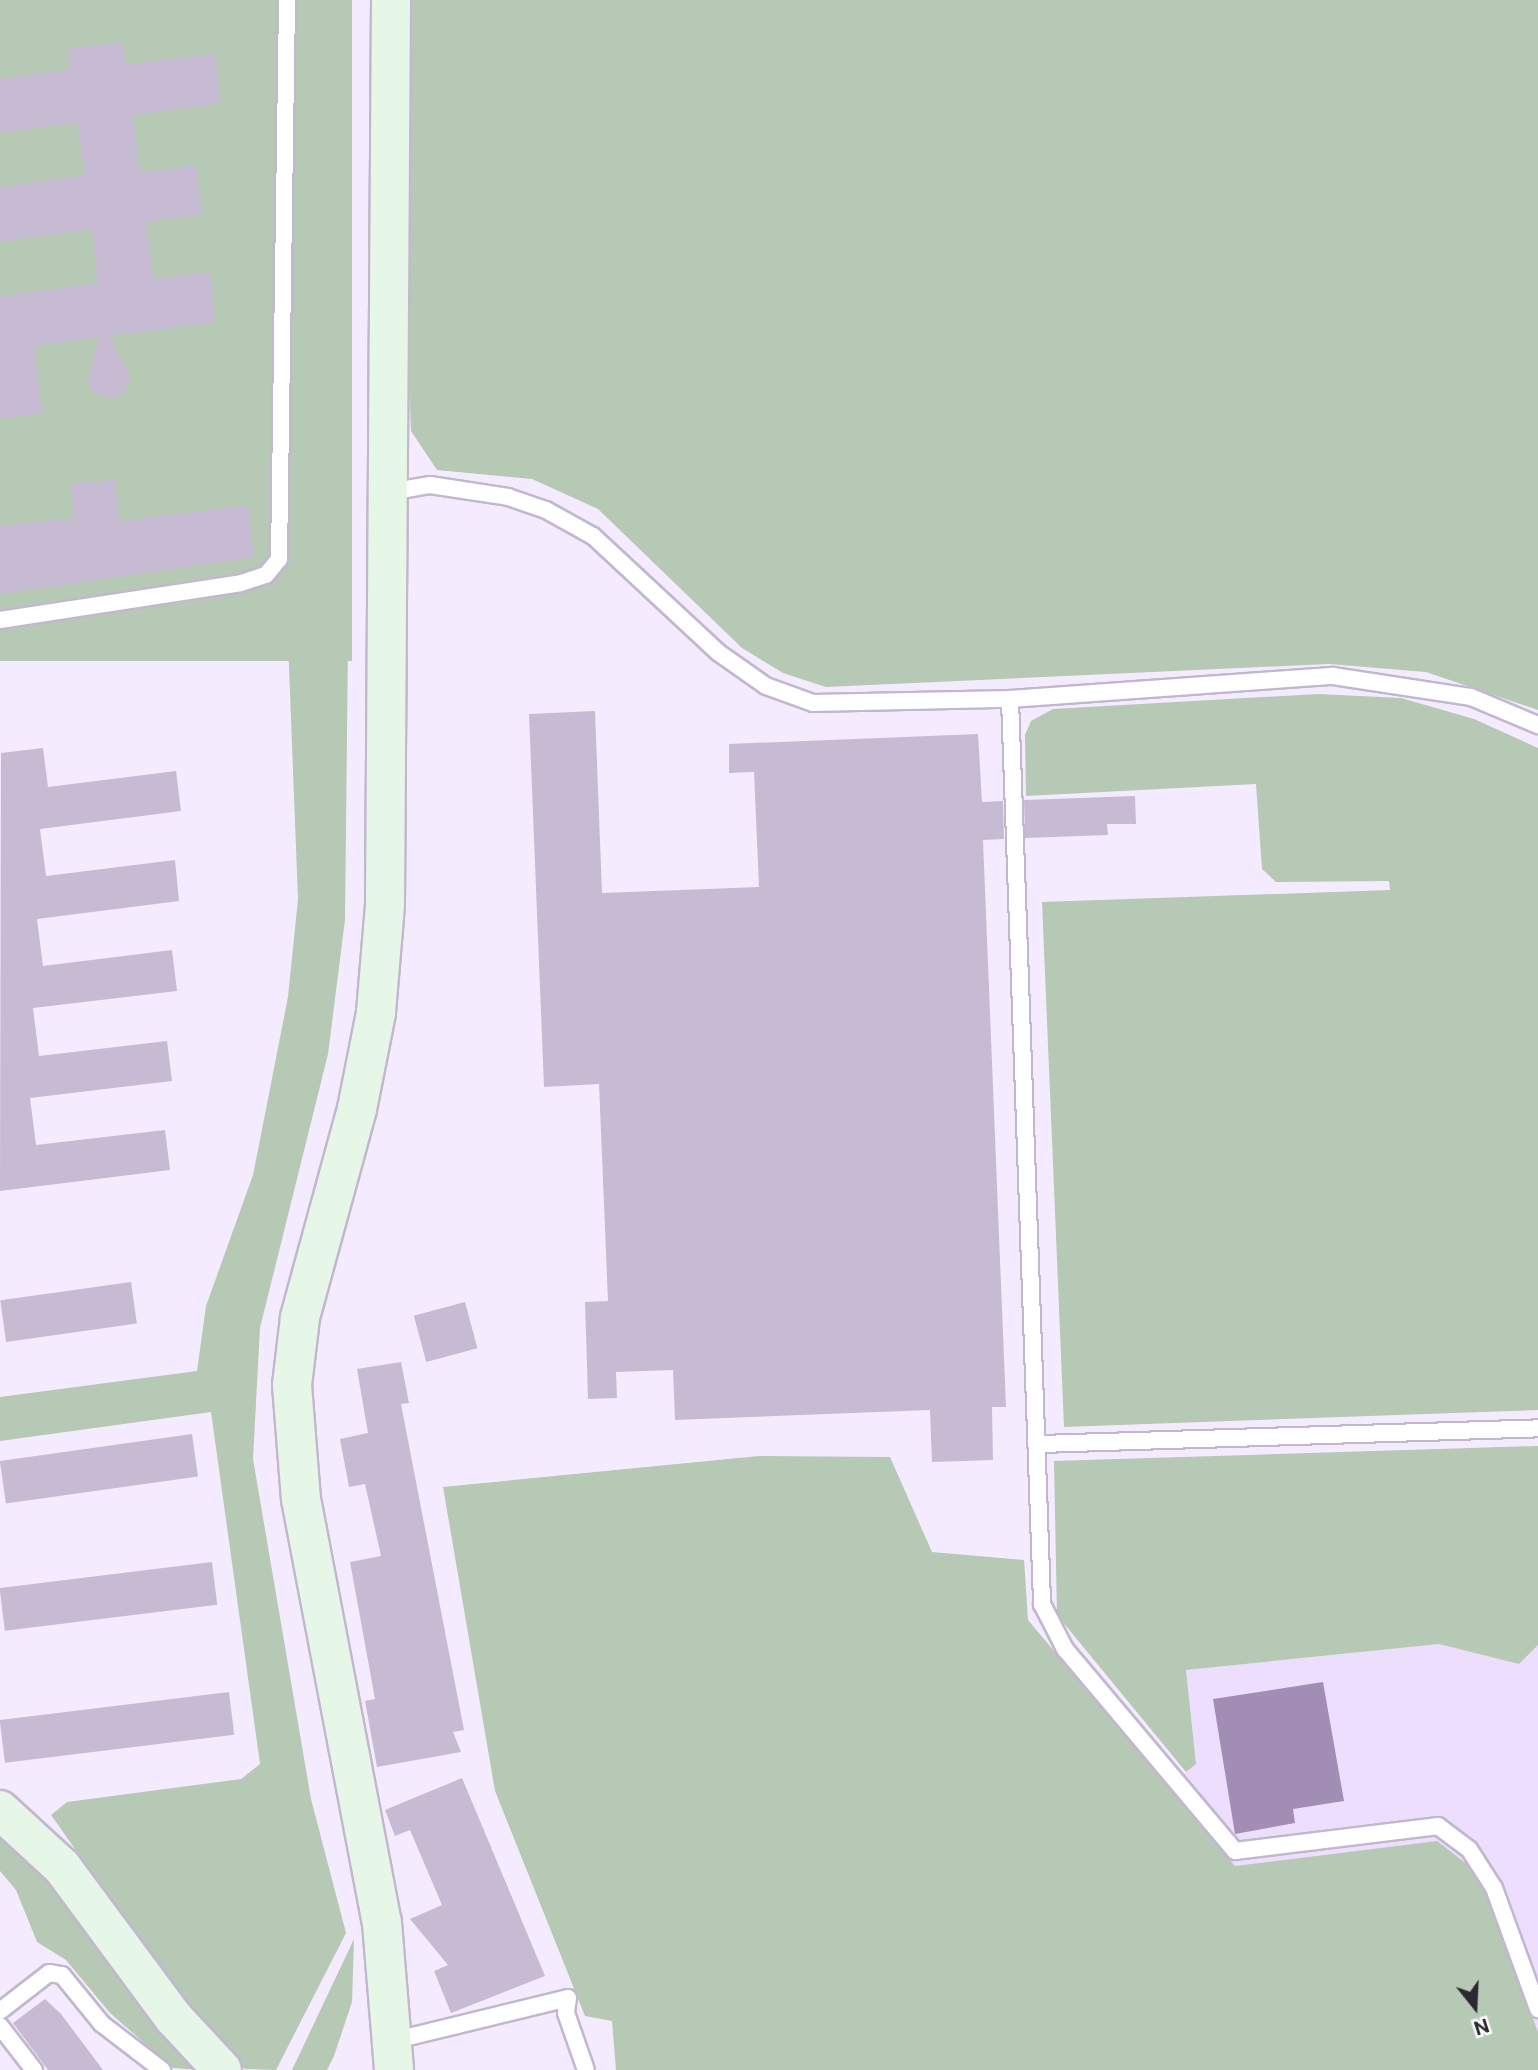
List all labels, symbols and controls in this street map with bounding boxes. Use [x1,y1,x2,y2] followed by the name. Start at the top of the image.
[1440,1972,1510,2042] north arrow
[1471,2014,1492,2040] text: N

